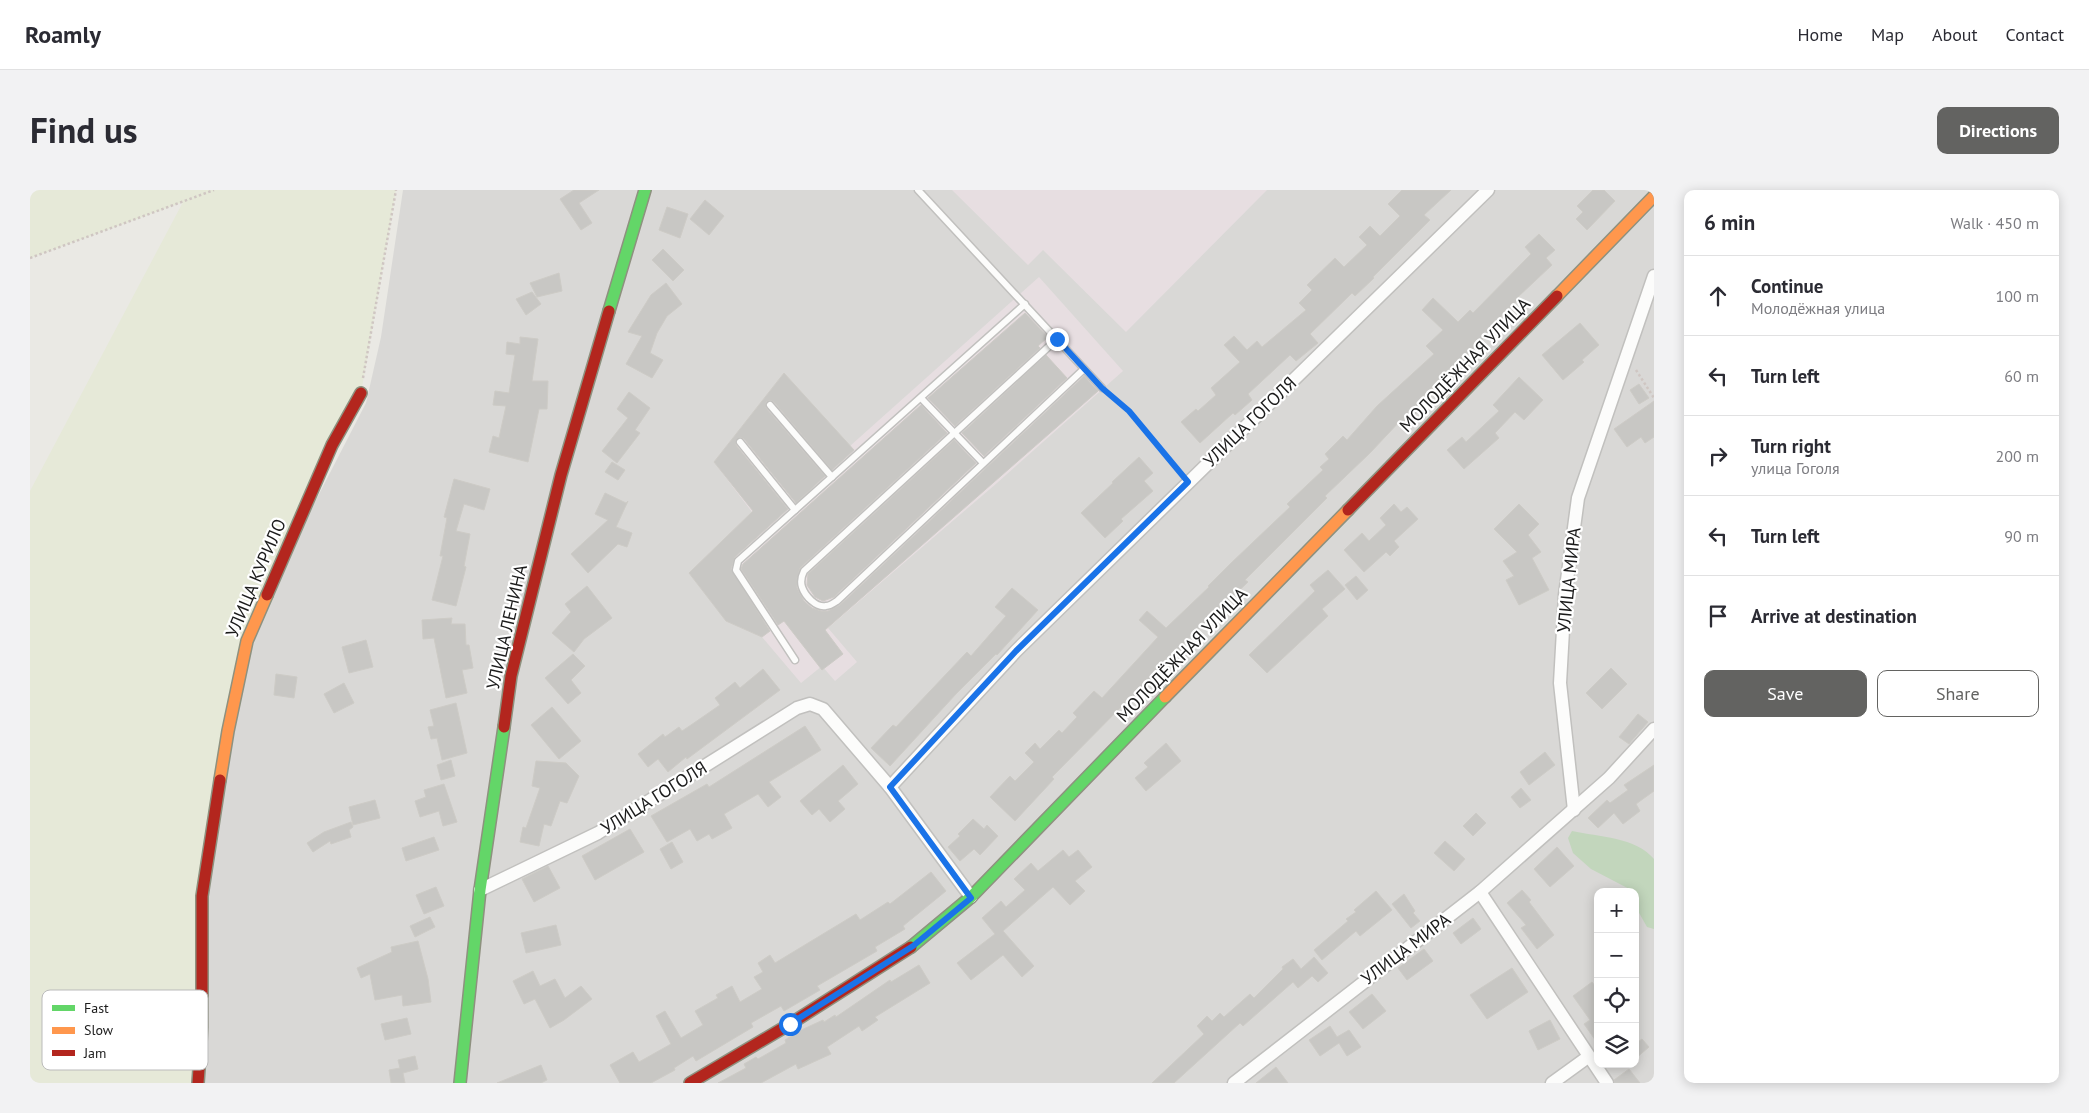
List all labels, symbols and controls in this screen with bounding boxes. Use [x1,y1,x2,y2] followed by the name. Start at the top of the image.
[25,19,101,50] text: Roamly
[1797,23,1843,46] text: Home
[1871,23,1904,46] text: Map
[1932,23,1978,46] text: About
[2006,23,2064,46] text: Contact
[30,107,138,153] text: Find us
[1937,107,2059,154] button: Directions
[1704,209,1755,236] text: 6 min
[1950,213,2039,233] text: Walk · 450 m
[1751,274,1823,298] text: Continue
[1704,282,1732,310] icon: ahead
[1996,286,2039,306] text: 100 m
[1394,292,1535,437] street label: МОЛОДЁЖНАЯ УЛИЦА
[1751,298,1885,318] text: Молодёжная улица
[1046,328,1069,351] route end
[1704,362,1732,390] icon: left
[1751,364,1820,388] text: Turn left
[2004,366,2039,386] text: 60 m
[1198,371,1301,472] street label: УЛИЦА ГОГОЛЯ
[1751,434,1831,458] text: Turn right
[1704,442,1732,470] icon: right
[1996,446,2039,466] text: 200 m
[1751,458,1840,478] text: улица Гоголя
[220,515,291,641] street label: УЛИЦА КУРИЛО
[1704,522,1732,550] icon: left
[1751,524,1820,548] text: Turn left
[1552,526,1586,634] street label: УЛИЦА МИРА
[2004,526,2039,546] text: 90 m
[481,562,532,692] street label: УЛИЦА ЛЕНИНА
[1111,582,1252,727] street label: МОЛОДЁЖНАЯ УЛИЦА
[1704,602,1732,630] icon: arrive
[1751,604,1917,628] text: Arrive at destination
[1704,670,1867,717] button: Save
[1877,670,2039,717] button: Share
[596,756,711,839] street label: УЛИЦА ГОГОЛЯ
[1594,888,1639,1068] map controls
[1594,888,1639,933] button: +
[1357,907,1455,990] street label: УЛИЦА МИРА
[1594,933,1639,978] button: −
[1594,978,1639,1023] button: locate
[42,990,208,1070] legend
[84,999,109,1017] text: Fast
[779,1013,802,1036] route start
[84,1021,114,1039] text: Slow
[1594,1023,1639,1068] button: layers
[83,1044,106,1062] text: Jam

